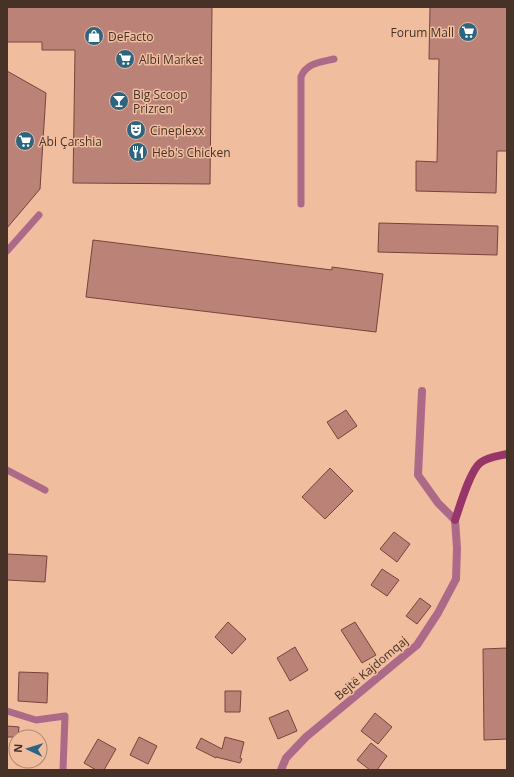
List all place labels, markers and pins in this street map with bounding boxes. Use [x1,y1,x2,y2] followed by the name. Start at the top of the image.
[457,21,479,43] supermarket icon: Forum Mall
[391,24,454,41] place label: Forum Mall
[83,25,105,47] shop icon: DeFacto
[108,28,154,45] place label: DeFacto
[114,48,136,70] supermarket icon: Albi Market
[139,51,203,68] place label: Albi Market
[133,86,188,117] place label: Big Scoop Prizren
[108,90,130,112] bar icon: Big Scoop Prizren
[125,119,147,141] theatre icon: Cineplexx
[150,122,205,139] place label: Cineplexx
[14,130,36,152] supermarket icon: Abi Çarshia
[39,133,102,150] place label: Abi Çarshia
[127,141,149,163] restaurant icon: Heb's Chicken
[152,144,231,161] place label: Heb's Chicken

